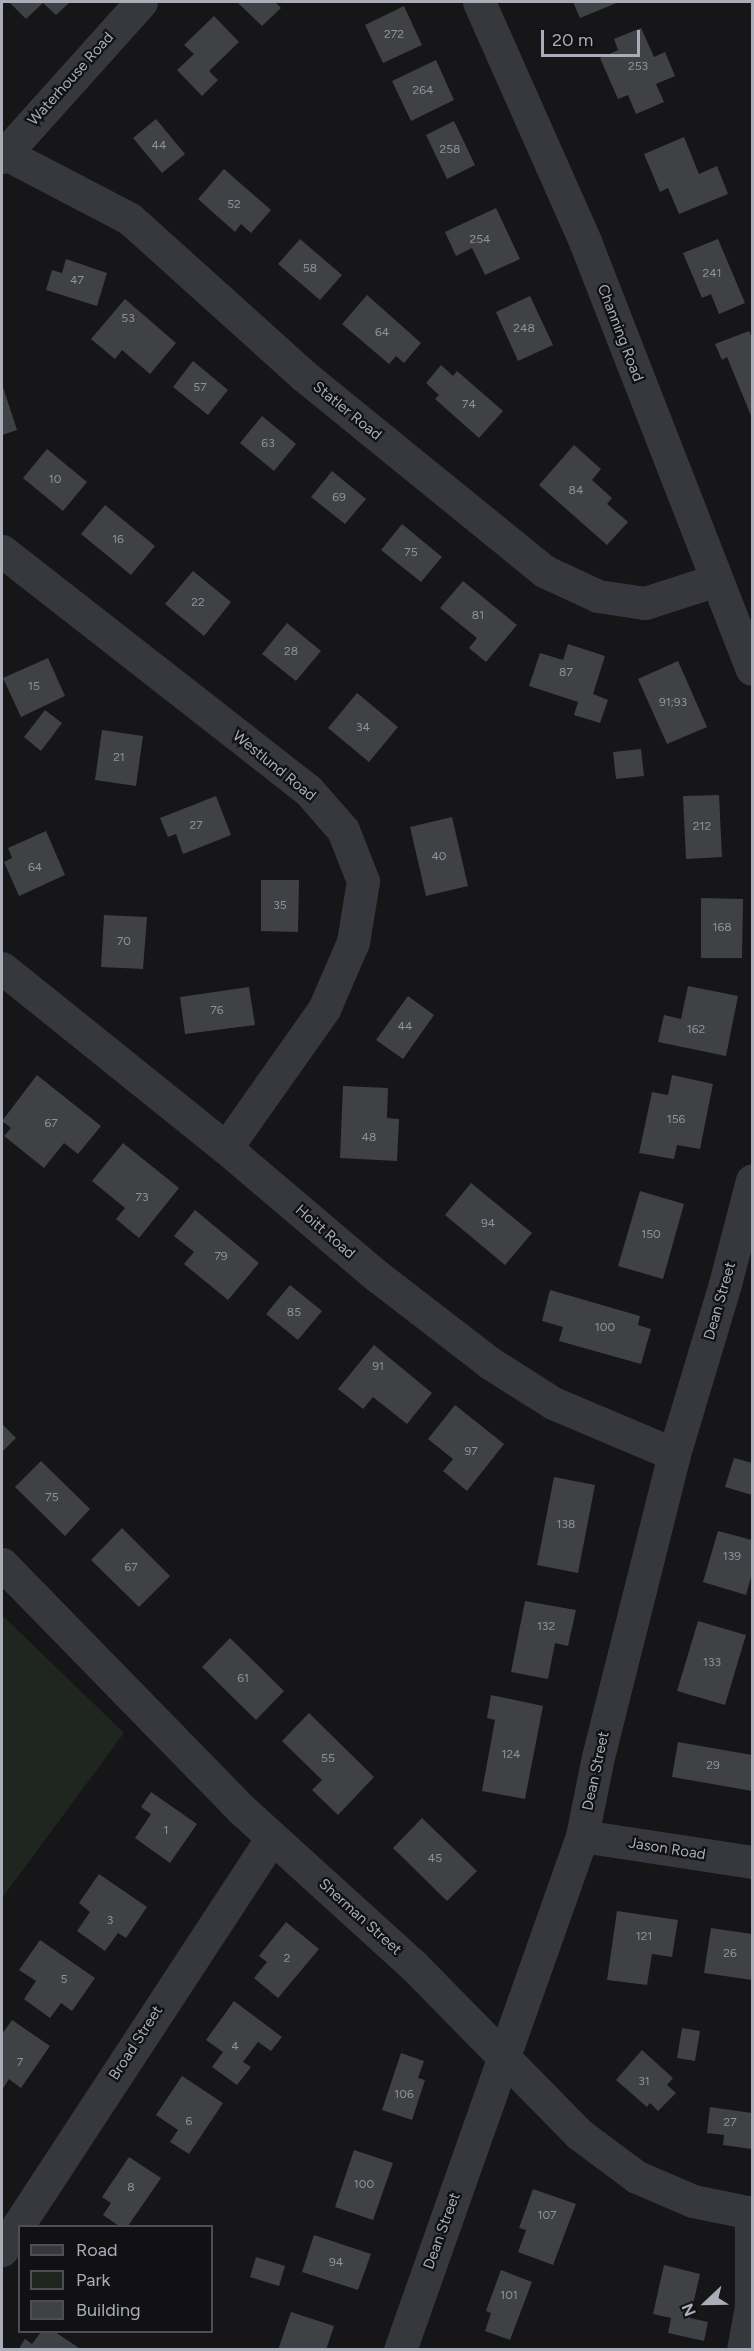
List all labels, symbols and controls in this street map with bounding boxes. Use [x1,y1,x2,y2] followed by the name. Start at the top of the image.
[544,18,643,56] scale bar
[384,28,404,42] house number: 272
[24,29,118,129] street label: Waterhouse Road
[552,29,593,51] text: 20 m
[628,60,648,74] house number: 253
[413,84,433,98] house number: 264
[152,139,166,153] house number: 44
[440,143,460,157] house number: 258
[227,198,241,212] house number: 52
[469,233,491,247] house number: 254
[303,262,317,276] house number: 58
[702,267,722,281] house number: 241
[70,274,84,288] house number: 47
[593,282,647,384] street label: Channing Road
[121,312,135,326] house number: 53
[513,322,535,336] house number: 248
[375,326,389,340] house number: 64
[309,378,385,444] street label: Statler Road
[193,381,207,395] house number: 57
[462,398,476,412] house number: 74
[261,437,275,451] house number: 63
[49,473,61,487] house number: 10
[569,484,583,498] house number: 84
[332,491,346,505] house number: 69
[112,533,124,547] house number: 16
[404,546,418,560] house number: 75
[191,596,205,610] house number: 22
[472,609,484,623] house number: 81
[284,645,298,659] house number: 28
[559,666,573,680] house number: 87
[28,680,40,694] house number: 15
[659,696,687,710] house number: 91;93
[356,721,370,735] house number: 34
[229,727,319,805] street label: Westlund Road
[113,751,125,765] house number: 21
[189,819,203,833] house number: 27
[693,820,711,834] house number: 212
[431,850,447,864] house number: 40
[28,861,42,875] house number: 64
[273,899,287,913] house number: 35
[712,921,732,935] house number: 168
[117,935,131,949] house number: 70
[210,1004,224,1018] house number: 76
[398,1020,412,1034] house number: 44
[687,1023,705,1037] house number: 162
[667,1113,685,1127] house number: 156
[44,1117,58,1131] house number: 67
[362,1131,376,1145] house number: 48
[136,1191,148,1205] house number: 73
[292,1201,358,1263] street label: Hoitt Road
[481,1217,495,1231] house number: 94
[641,1228,661,1242] house number: 150
[214,1250,228,1264] house number: 79
[700,1260,740,1342] street label: Dean Street
[287,1306,301,1320] house number: 85
[595,1321,615,1335] house number: 100
[372,1360,384,1374] house number: 91
[464,1445,478,1459] house number: 97
[45,1491,59,1505] house number: 75
[557,1518,575,1532] house number: 138
[723,1550,741,1564] house number: 139
[124,1561,138,1575] house number: 67
[537,1620,555,1634] house number: 132
[703,1656,721,1670] house number: 133
[237,1672,249,1686] house number: 61
[579,1730,613,1812] street label: Dean Street
[501,1748,521,1762] house number: 124
[321,1752,335,1766] house number: 55
[706,1759,720,1773] house number: 29
[164,1824,168,1838] house number: 1
[627,1834,707,1864] street label: Jason Road
[428,1852,442,1866] house number: 45
[315,1875,405,1959] street label: Sherman Street
[107,1914,113,1928] house number: 3
[636,1930,652,1944] house number: 121
[723,1947,737,1961] house number: 26
[284,1952,290,1966] house number: 2
[61,1973,67,1987] house number: 5
[105,2002,167,2084] street label: Broad Street
[231,2040,239,2054] house number: 4
[17,2056,23,2070] house number: 7
[638,2075,650,2089] house number: 31
[394,2088,414,2102] house number: 106
[186,2115,192,2129] house number: 6
[723,2116,737,2130] house number: 27
[354,2178,374,2192] house number: 100
[127,2181,135,2195] house number: 8
[420,2190,464,2272] street label: Dean Street
[537,2209,557,2223] house number: 107
[18,2225,213,2333] legend
[76,2239,117,2261] text: Road
[329,2256,343,2270] house number: 94
[76,2269,110,2291] text: Park
[676,2273,736,2333] north arrow
[500,2289,518,2303] house number: 101
[76,2299,141,2321] text: Building
[678,2301,700,2319] text: N

